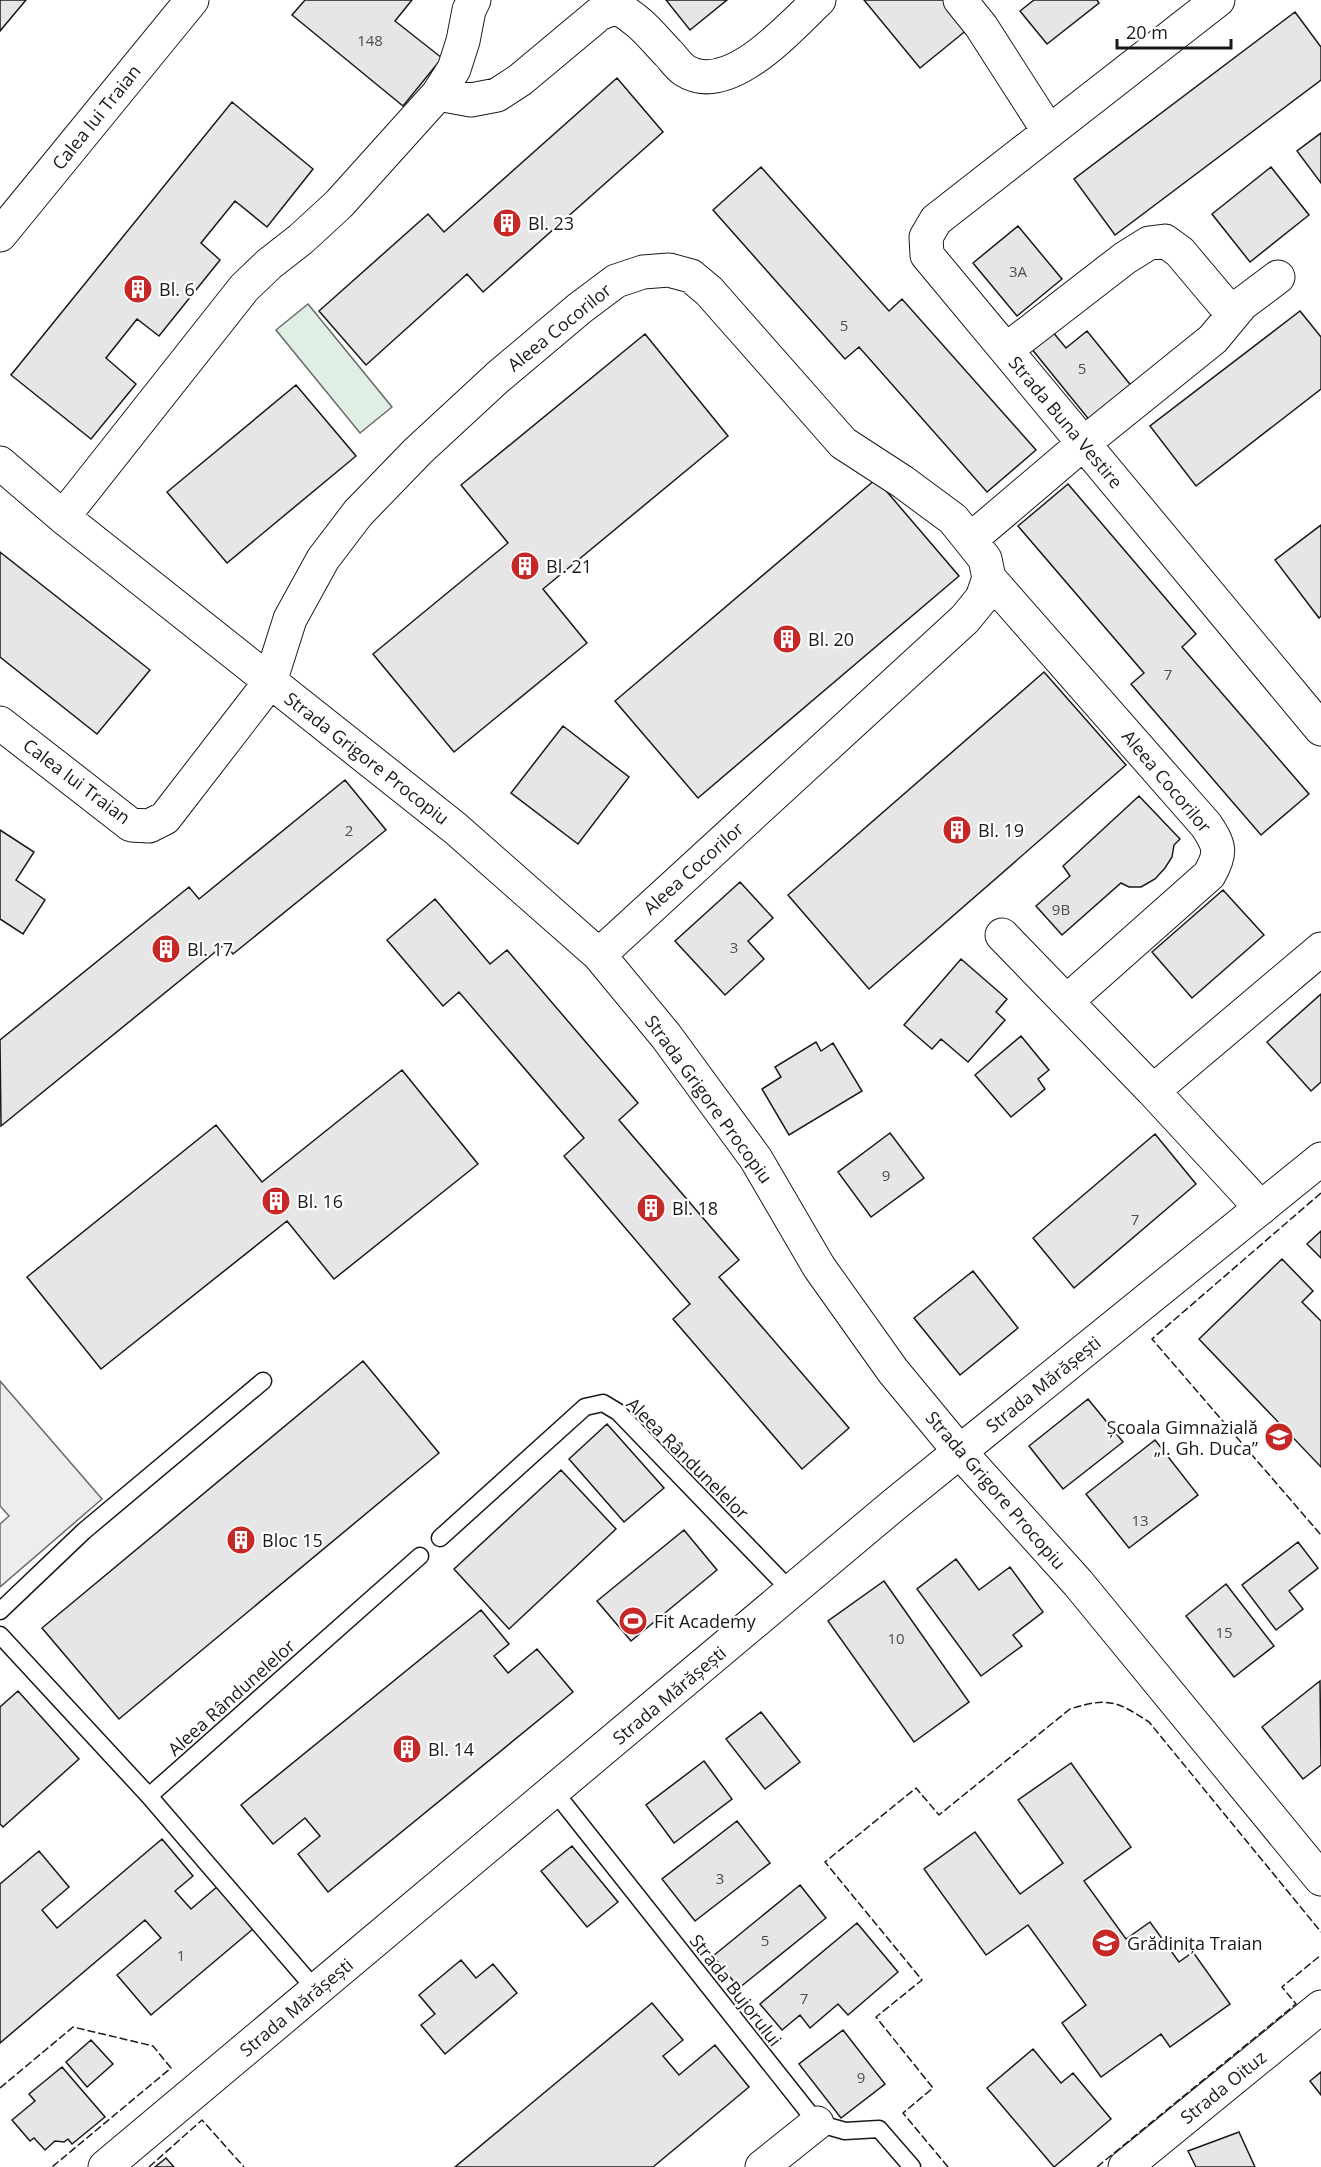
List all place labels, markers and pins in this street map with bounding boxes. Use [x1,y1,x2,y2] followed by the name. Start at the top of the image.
[491,207,523,239] building icon: Bl. 23
[528,211,574,235] place label: Bl. 23
[122,273,154,305] building icon: Bl. 6
[159,277,195,301] place label: Bl. 6
[509,550,541,582] building icon: Bl. 21
[546,554,592,578] place label: Bl. 21
[771,623,803,655] building icon: Bl. 20
[808,627,854,651] place label: Bl. 20
[941,814,973,846] building icon: Bl. 19
[978,818,1024,842] place label: Bl. 19
[150,933,182,965] building icon: Bl. 17
[187,937,233,961] place label: Bl. 17
[260,1185,292,1217] building icon: Bl. 16
[297,1189,343,1213] place label: Bl. 16
[635,1192,667,1224] building icon: Bl. 18
[672,1196,718,1220] place label: Bl. 18
[1107,1415,1259,1460] place label: Școala Gimnazială „I. Gh. Duca”
[1263,1421,1295,1453] school or university icon: Școala Gimnazială „I. Gh. Duca”
[225,1524,257,1556] building icon: Bloc 15
[262,1528,323,1552] place label: Bloc 15
[617,1605,649,1637] sports icon: Fit Academy
[654,1609,757,1633] place label: Fit Academy
[391,1733,423,1765] building icon: Bl. 14
[428,1737,474,1761] place label: Bl. 14
[1090,1927,1122,1959] school or university icon: Grădinița Traian
[1127,1931,1263,1955] place label: Grădinița Traian

